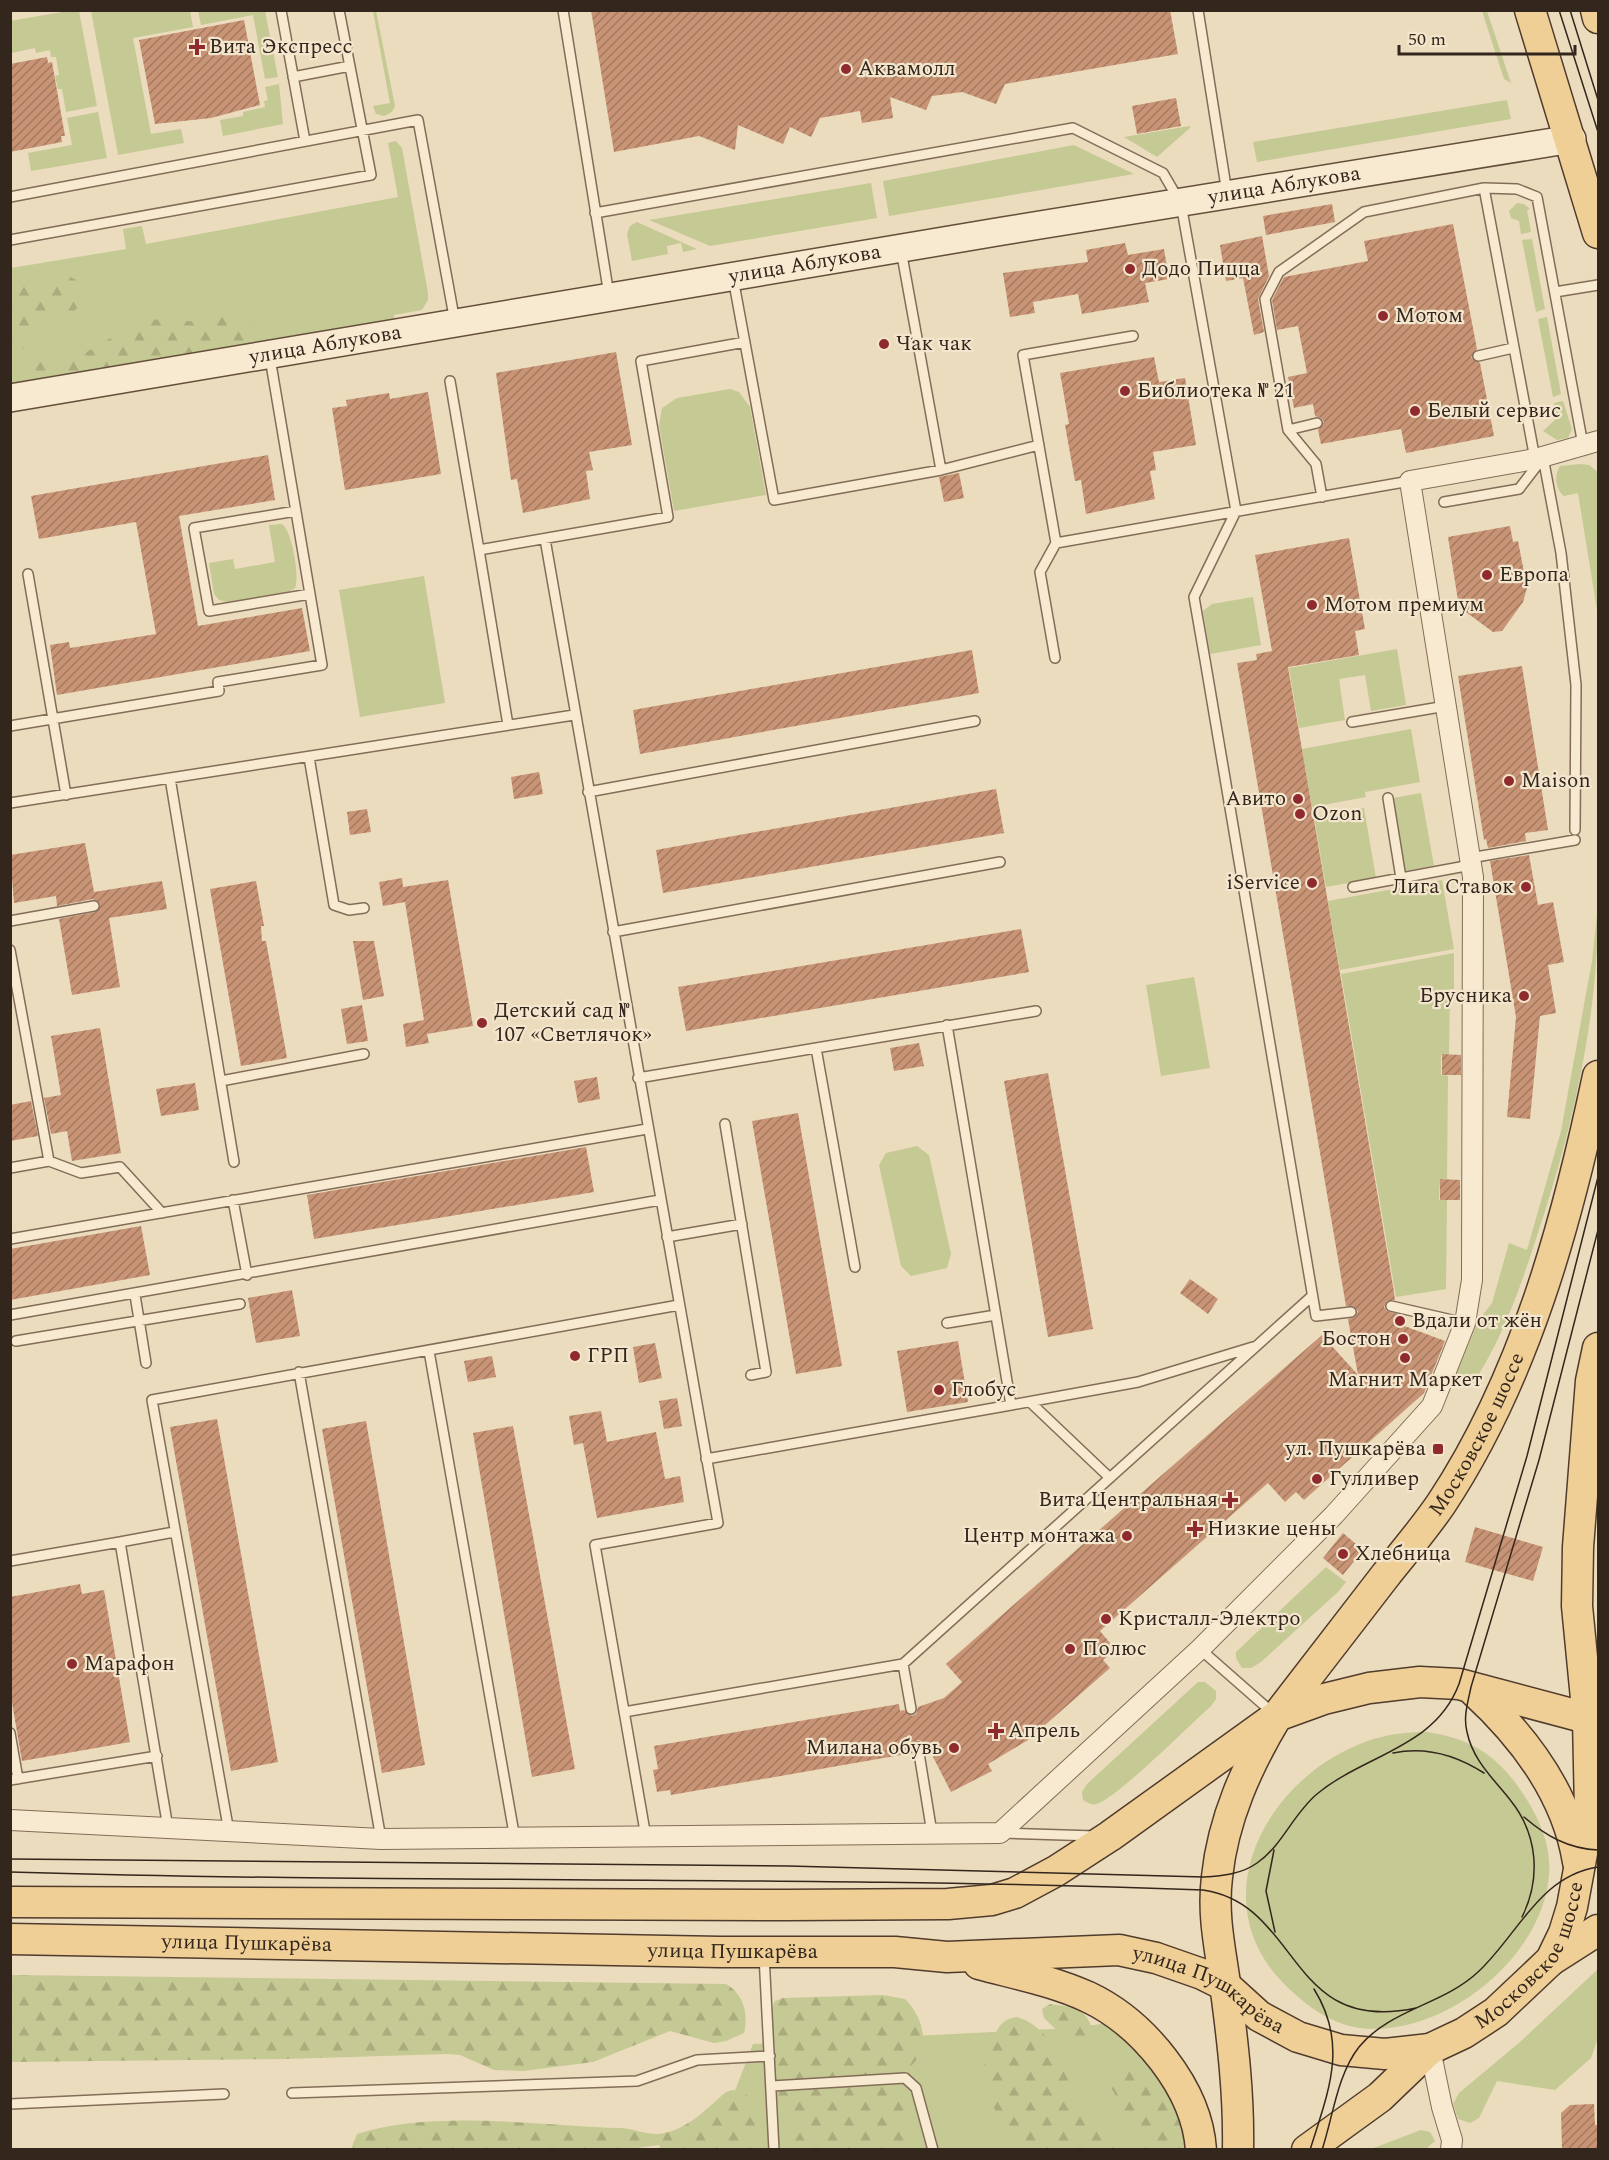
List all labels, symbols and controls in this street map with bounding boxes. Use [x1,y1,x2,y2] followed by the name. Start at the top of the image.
[1399,18,1574,56] scale bar
[1408,26,1446,53] text: 50 m
[209,31,353,63] place label: Вита Экспресс
[190,40,204,54] marker: Вита Экспресс
[858,53,956,85] place label: Аквамолл
[839,62,853,76] marker: Аквамолл
[1205,157,1364,214] street label: улица Аблукова
[725,236,884,293] street label: улица Аблукова
[1142,253,1261,285] place label: Додо Пицца
[1123,262,1137,276] marker: Додо Пицца
[1395,300,1463,332] place label: Мотом
[1376,309,1390,323] marker: Мотом
[246,316,405,374] street label: улица Аблукова
[896,328,972,360] place label: Чак чак
[877,337,891,351] marker: Чак чак
[1137,375,1294,407] place label: Библиотека № 21
[1118,384,1132,398] marker: Библиотека № 21
[1427,395,1561,427] place label: Белый сервис
[1408,404,1422,418] marker: Белый сервис
[1499,559,1570,591] place label: Европа
[1480,568,1494,582] marker: Европа
[1324,589,1484,621] place label: Мотом премиум
[1305,598,1319,612] marker: Мотом премиум
[1521,765,1591,797] place label: Maison
[1502,774,1516,788] marker: Maison
[1225,783,1286,815] place label: Авито
[1291,792,1305,806] marker: Авито
[1312,798,1362,830] place label: Ozon
[1293,807,1307,821] marker: Ozon
[1226,867,1300,899] place label: iService
[1392,871,1514,903] place label: Лига Ставок
[1305,876,1319,890] marker: iService
[1519,880,1533,894] marker: Лига Ставок
[1419,980,1513,1012] place label: Брусника
[1517,989,1531,1003] marker: Брусника
[494,995,652,1051] place label: Детский сад № 107 «Светлячок»
[475,1016,489,1030] marker: Детский сад № 107 «Светлячок»
[1412,1305,1542,1337] place label: Вдали от жён
[1393,1314,1407,1328] marker: Вдали от жён
[1321,1323,1391,1355] place label: Бостон
[1396,1332,1410,1346] marker: Бостон
[587,1340,629,1372] place label: ГРП
[1421,1348,1533,1523] street label: Московское шоссе
[568,1349,582,1363] marker: ГРП
[1398,1351,1412,1365] marker: Магнит Маркет
[1328,1364,1482,1396] place label: Магнит Маркет
[951,1374,1016,1406] place label: Глобус
[932,1383,946,1397] marker: Глобус
[1285,1433,1427,1465] place label: ул. Пушкарёва
[1431,1442,1445,1456] marker: ул. Пушкарёва
[1329,1463,1419,1495] place label: Гулливер
[1310,1472,1324,1486] marker: Гулливер
[1038,1484,1218,1516] place label: Вита Центральная
[1223,1493,1237,1507] marker: Вита Центральная
[1207,1513,1336,1545] place label: Низкие цены
[963,1520,1116,1552] place label: Центр монтажа
[1188,1522,1202,1536] marker: Низкие цены
[1120,1529,1134,1543] marker: Центр монтажа
[1355,1538,1452,1570] place label: Хлебница
[1336,1547,1350,1561] marker: Хлебница
[1118,1603,1301,1635] place label: Кристалл-Электро
[1099,1612,1113,1626] marker: Кристалл-Электро
[1082,1633,1147,1665] place label: Полюс
[1063,1642,1077,1656] marker: Полюс
[84,1648,175,1680] place label: Марафон
[65,1657,79,1671] marker: Марафон
[1008,1715,1080,1747] place label: Апрель
[989,1724,1003,1738] marker: Апрель
[806,1732,942,1764] place label: Милана обувь
[947,1741,961,1755] marker: Милана обувь
[1468,1879,1592,2038] street label: Московское шоссе
[160,1926,333,1961] street label: улица Пушкарёва
[646,1935,819,1968] street label: улица Пушкарёва
[1129,1937,1291,2043] street label: улица Пушкарёва

